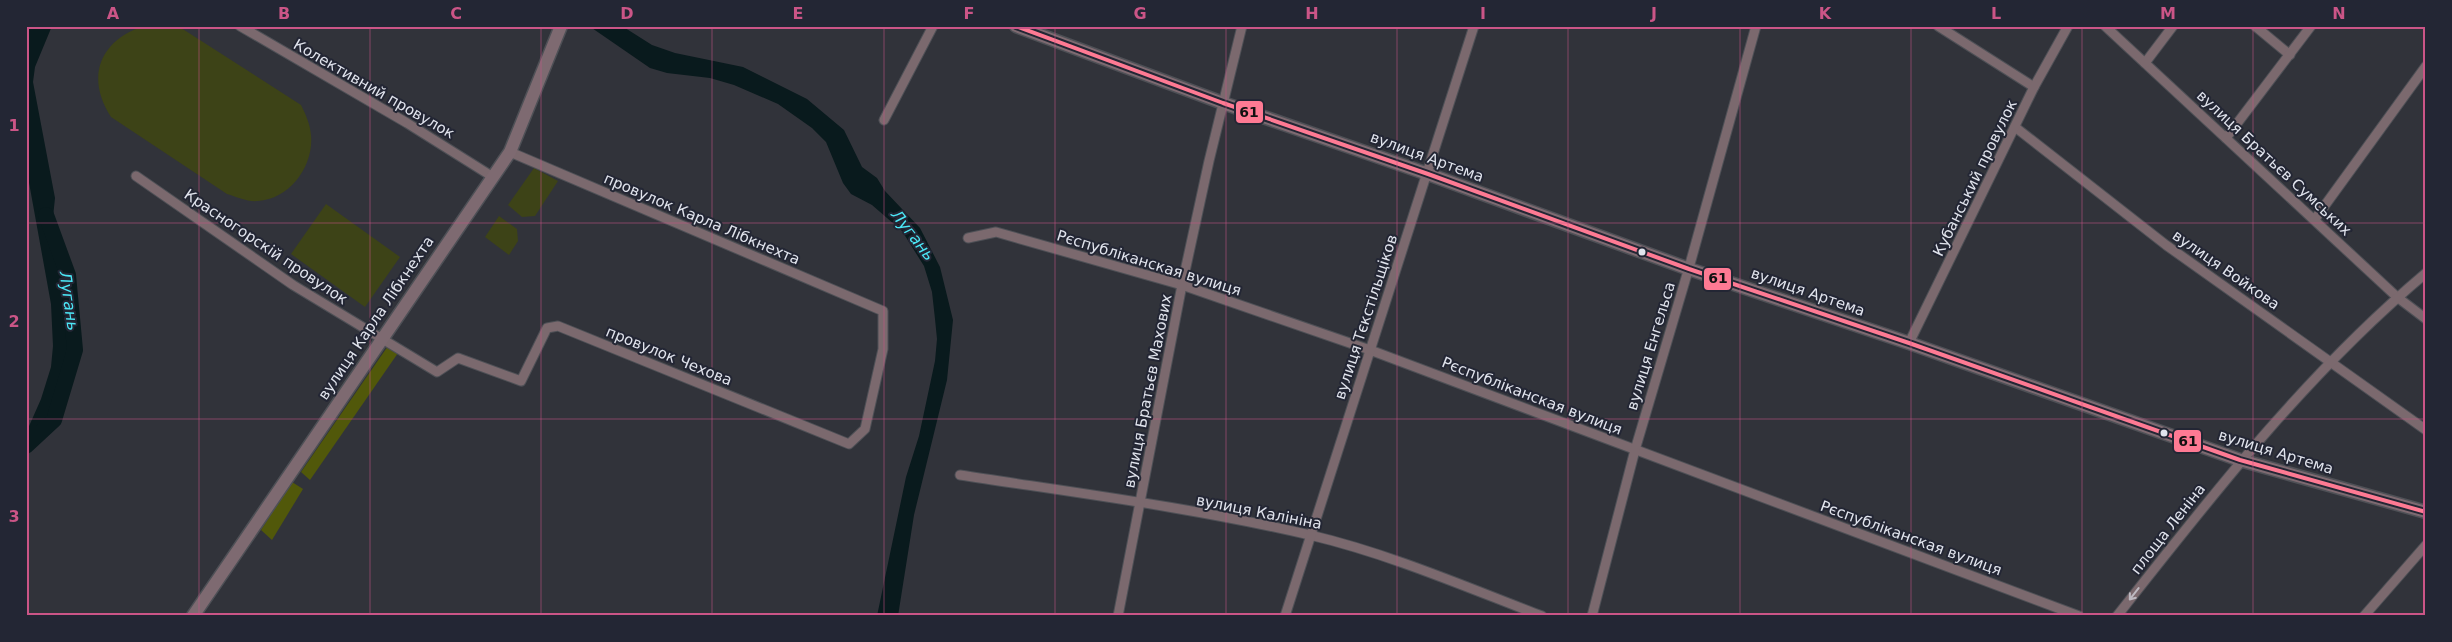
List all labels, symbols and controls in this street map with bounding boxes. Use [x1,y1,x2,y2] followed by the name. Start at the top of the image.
[107,4,120,23] text: A
[278,4,290,23] text: B
[450,4,462,23] text: C
[620,4,634,23] text: D
[793,4,803,23] text: E
[964,4,974,23] text: F
[1133,4,1147,23] text: G
[1305,4,1319,23] text: H
[1480,4,1486,23] text: I
[1650,4,1657,23] text: J
[1819,4,1832,23] text: K
[1991,4,2001,23] text: L
[2160,4,2176,23] text: M
[2332,4,2346,23] text: N
[290,35,458,143] street label: Колективний провулок
[2193,87,2355,240] street label: вулиця Братьєв Сумських
[1929,97,2021,259] street label: Кубанський провулок
[1235,100,1264,124] line badge: 61
[1239,104,1259,120] text: 61
[8,116,20,135] text: 1
[1368,128,1486,186] street label: вулиця Артема
[601,169,803,269] street label: провулок Карла Лібкнехта
[181,186,351,308] street label: Красногорскій провулок
[887,205,939,264] water label: Лугань
[1055,226,1243,300] street label: Рєспубліканская вулиця
[2169,226,2283,314] street label: вулиця Войкова
[1331,232,1401,402] street label: вулиця Тєкстільщіков
[314,233,438,403] street label: вулиця Карла Лібкнехта
[1637,247,1647,257] unlabelled marker
[1749,264,1867,320] street label: вулиця Артема
[1703,267,1732,291] line badge: 61
[55,269,83,332] water label: Лугань
[1708,270,1728,286] text: 61
[1623,280,1679,412] street label: вулиця Енгельса
[1120,292,1176,489] street label: вулиця Братьєв Махових
[8,312,20,331] text: 2
[603,322,735,390] street label: провулок Чехова
[1439,353,1625,439] street label: Рєспубліканская вулиця
[2216,426,2336,478] street label: вулиця Артема
[2159,428,2169,438] unlabelled marker
[2173,429,2202,453] line badge: 61
[2178,433,2198,449] text: 61
[2127,480,2209,578] street label: площа Леніна
[1195,491,1323,533] street label: вулиця Калініна
[1818,497,2004,579] street label: Рєспубліканская вулиця
[8,507,20,526] text: 3
[2128,587,2139,600] one-way arrow

